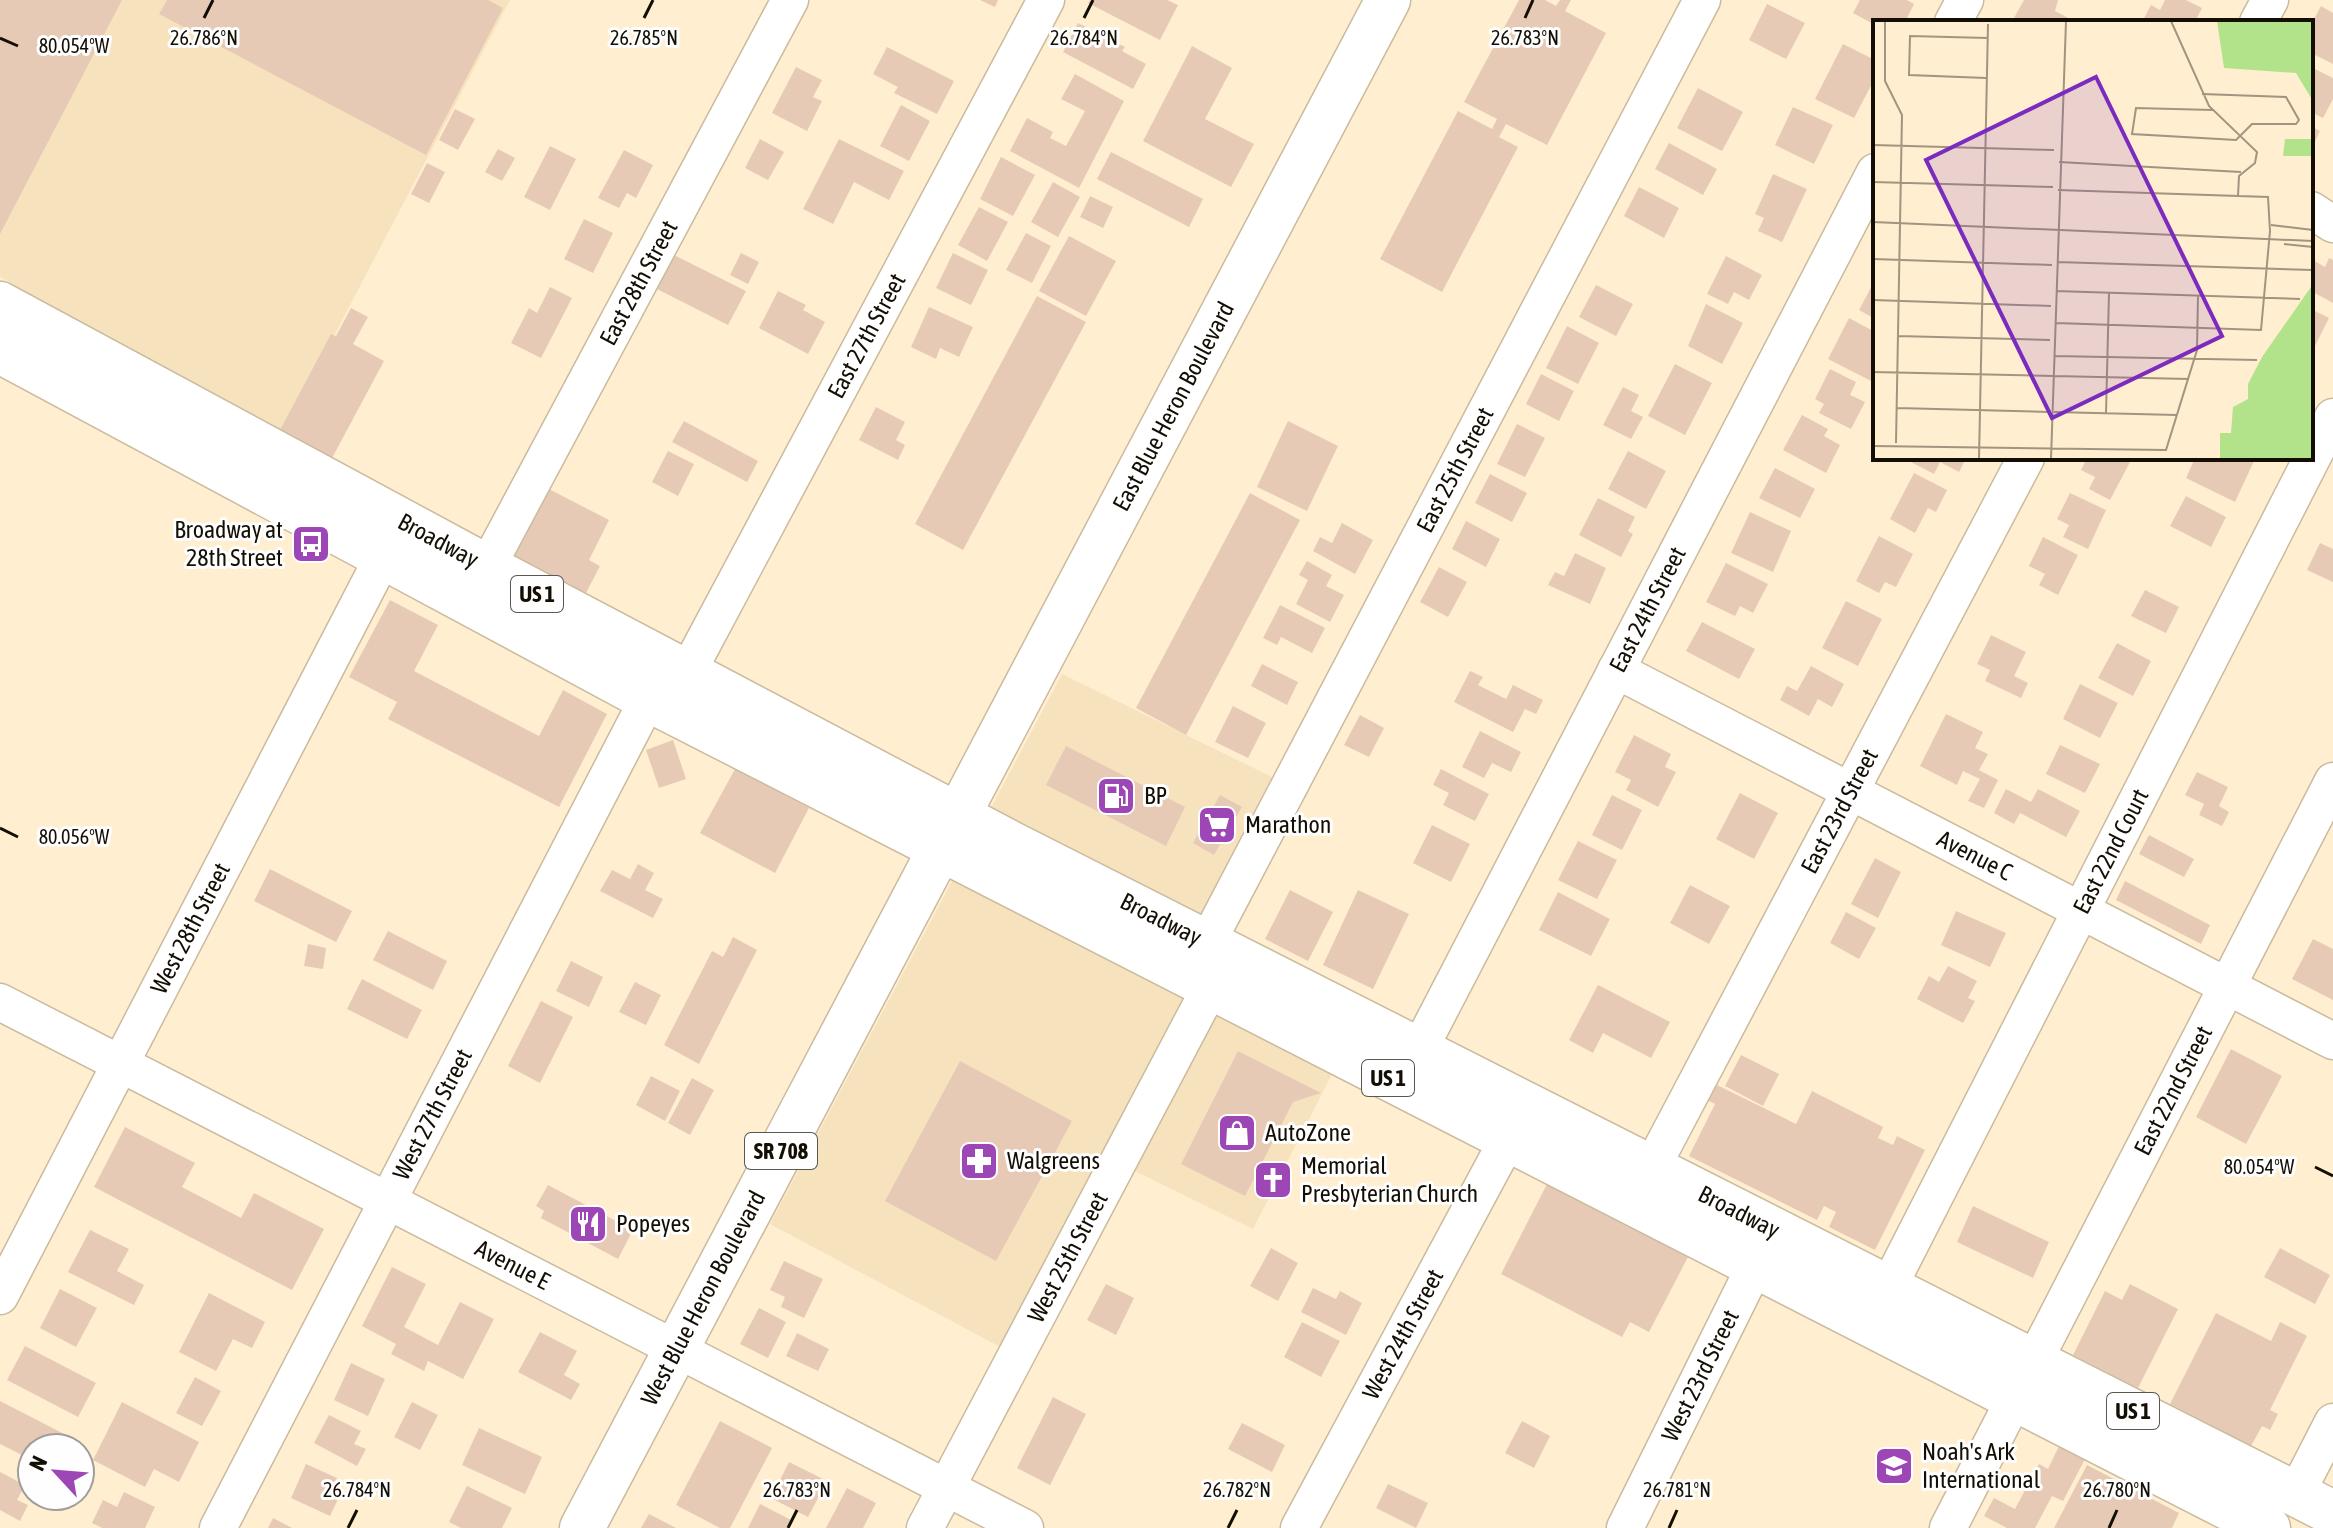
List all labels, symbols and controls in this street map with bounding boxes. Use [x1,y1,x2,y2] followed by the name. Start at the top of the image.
[1873,20,2313,460] inset map
[170,26,238,49] text: 26.786°N
[610,26,678,49] text: 26.785°N
[1050,26,1118,49] text: 26.784°N
[1491,26,1559,49] text: 26.783°N
[39,34,110,57] text: 80.054°W
[594,216,683,350] street label: East 28th Street
[822,269,911,403] street label: East 27th Street
[1107,297,1239,515] street label: East Blue Heron Boulevard
[1411,403,1499,537] street label: East 25th Street
[394,508,483,573] street label: Broadway
[174,516,283,571] place label: Broadway at 28th Street
[290,523,332,565] bus stop icon: Broadway at 28th Street
[1604,542,1691,677] street label: East 24th Street
[511,576,563,612] road number: US 1
[1795,744,1883,878] street label: East 23rd Street
[1095,775,1137,817] fuel station icon: BP
[1144,782,1167,809] place label: BP
[2068,784,2154,918] street label: East 22nd Court
[1196,804,1238,846] supermarket icon: Marathon
[1245,811,1331,838] place label: Marathon
[39,825,110,848] text: 80.056°W
[1933,825,2017,886] street label: Avenue C
[145,858,235,998] street label: West 28th Street
[1116,887,1206,951] street label: Broadway
[2128,1021,2217,1160] street label: East 22nd Street
[387,1044,477,1184] street label: West 27th Street
[1362,1060,1414,1096] road number: US 1
[1216,1112,1258,1154] shop icon: AutoZone
[1265,1119,1351,1146] place label: AutoZone
[745,1133,817,1169] road number: SR 708
[958,1140,1000,1182] pharmacy icon: Walgreens
[1007,1147,1100,1174] place label: Walgreens
[1301,1152,1478,1207] place label: Memorial Presbyterian Church
[2224,1155,2295,1178] text: 80.054°W
[1252,1159,1294,1201] church icon: Memorial Presbyterian Church
[1694,1180,1784,1244] street label: Broadway
[635,1186,770,1410] street label: West Blue Heron Boulevard
[1022,1187,1113,1327] street label: West 25th Street
[567,1203,609,1245] restaurant icon: Popeyes
[616,1210,690,1237] place label: Popeyes
[471,1234,554,1295] street label: Avenue E
[1357,1264,1449,1404] street label: West 24th Street
[1656,1305,1744,1446] street label: West 23rd Street
[2107,1393,2159,1429] road number: US 1
[16,1432,96,1512] north arrow
[1922,1438,2041,1493] place label: Noah's Ark International
[1873,1445,1915,1487] school or university icon: Noah's Ark International
[23,1452,53,1475] text: N
[323,1478,391,1501] text: 26.784°N
[763,1478,831,1501] text: 26.783°N
[1203,1478,1271,1501] text: 26.782°N
[1643,1478,1711,1501] text: 26.781°N
[2083,1478,2151,1501] text: 26.780°N

